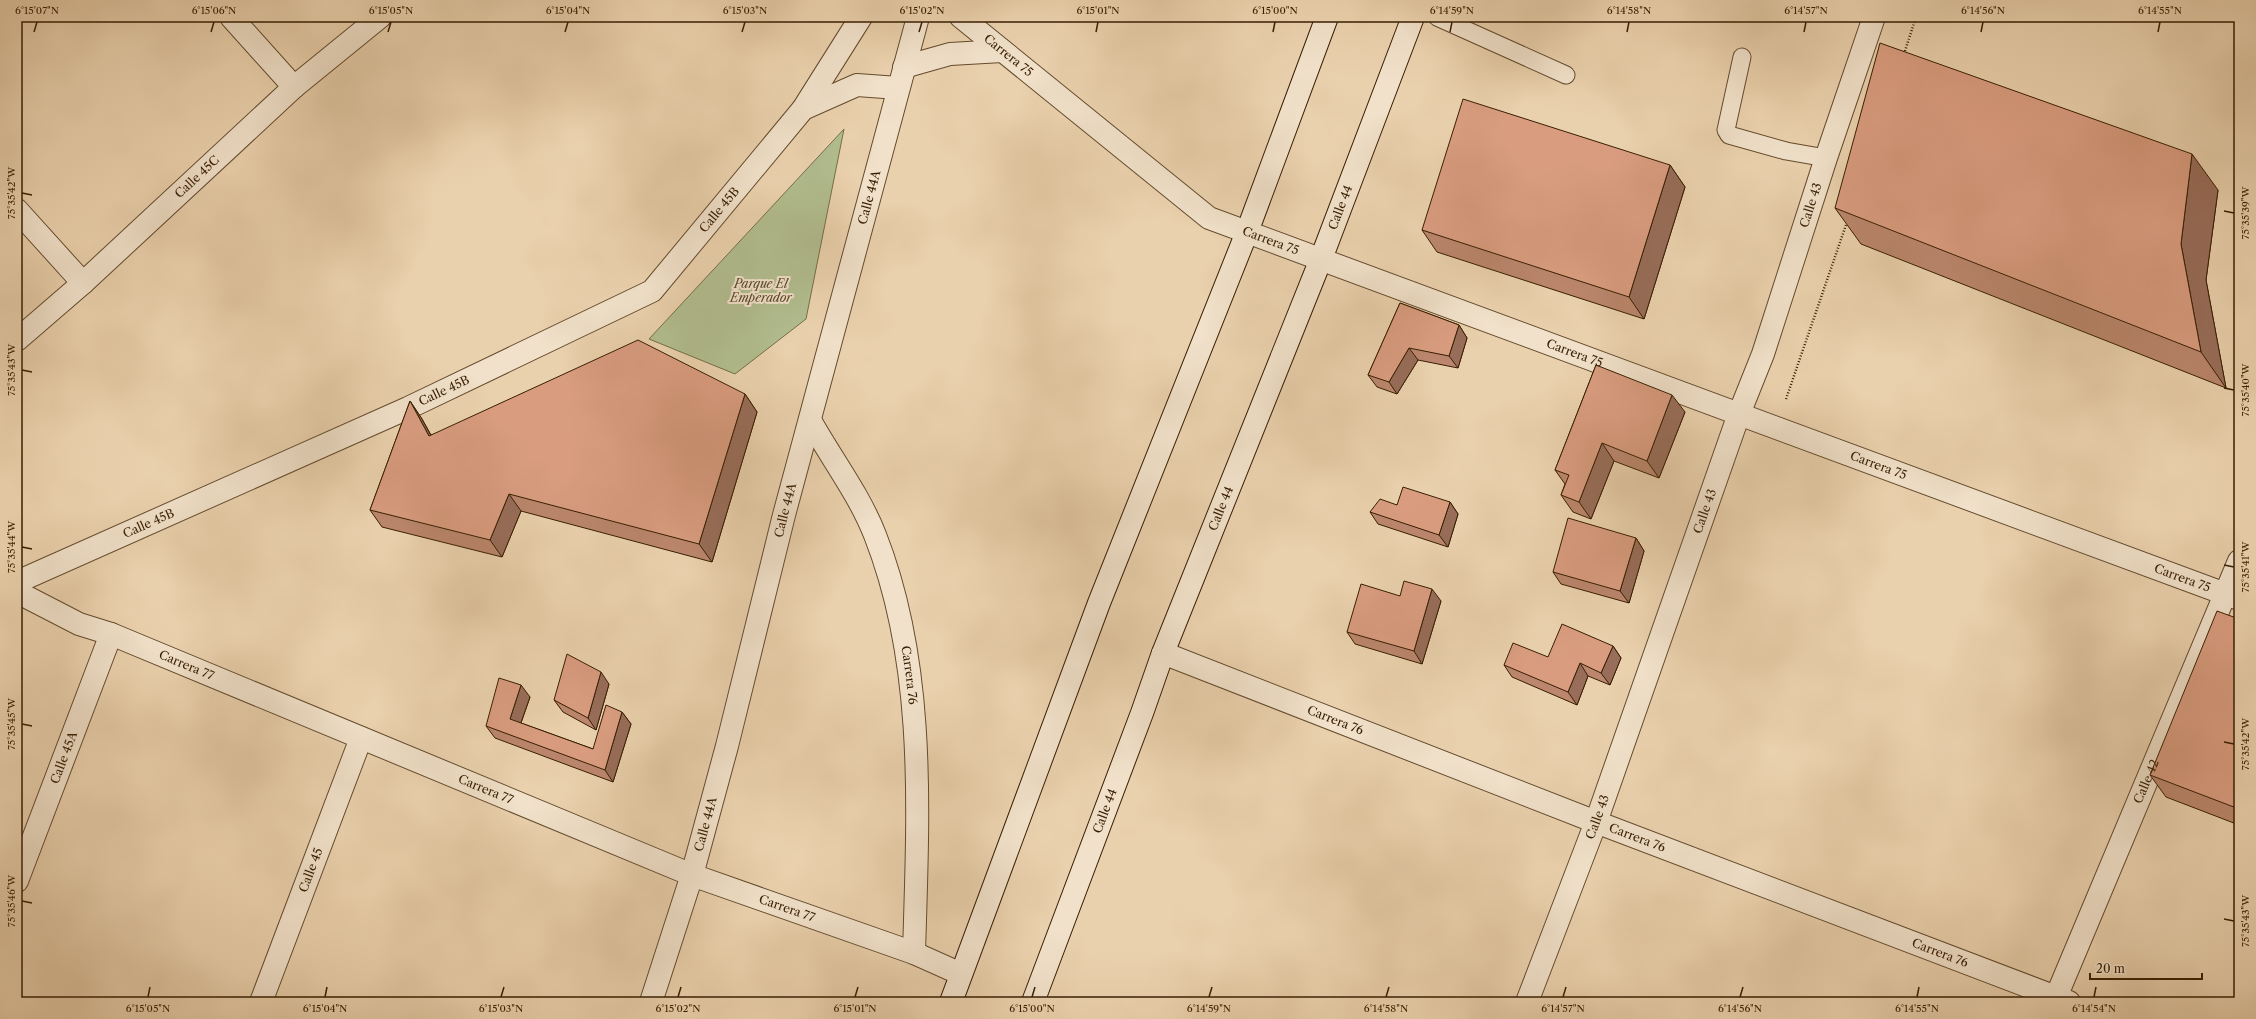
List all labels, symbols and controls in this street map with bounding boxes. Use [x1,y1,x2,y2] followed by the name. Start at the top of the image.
[15,4,59,17] text: 6°15'07"N
[192,4,236,17] text: 6°15'06"N
[369,4,413,17] text: 6°15'05"N
[546,4,590,17] text: 6°15'04"N
[723,4,767,17] text: 6°15'03"N
[900,4,944,17] text: 6°15'02"N
[1076,4,1120,17] text: 6°15'01"N
[1252,4,1298,17] text: 6°15'00"N
[1430,4,1474,17] text: 6°14'59"N
[1607,4,1651,17] text: 6°14'58"N
[1784,4,1828,17] text: 6°14'57"N
[1961,4,2005,17] text: 6°14'56"N
[2138,4,2182,17] text: 6°14'55"N
[981,31,1036,79] street label: Carrera 75
[171,152,222,201] street label: Calle 45C
[5,166,18,219] text: 75°35'42"W
[855,167,884,226] street label: Calle 44A
[1796,181,1825,229] street label: Calle 43
[1325,183,1355,232] street label: Calle 44
[696,184,742,235] street label: Calle 45B
[2239,186,2252,239] text: 75°35'39"W
[1241,223,1301,258] street label: Carrera 75
[729,276,793,305] park label: Parque El Emperador
[1544,335,1605,370] street label: Carrera 75
[5,343,18,396] text: 75°35'43"W
[2239,362,2252,417] text: 75°35'40"W
[416,372,472,409] street label: Calle 45B
[1848,448,1909,482] street label: Carrera 75
[771,480,800,539] street label: Calle 44A
[1205,484,1236,533] street label: Calle 44
[1690,487,1719,535] street label: Calle 43
[120,505,176,541] street label: Calle 45B
[5,520,18,573] text: 75°35'44"W
[2239,541,2252,592] text: 75°35'41"W
[2152,560,2213,595] street label: Carrera 75
[898,644,921,705] street label: Carrera 76
[157,647,217,683] street label: Carrera 77
[5,697,18,750] text: 75°35'45"W
[1305,702,1366,738] street label: Carrera 76
[2239,717,2252,770] text: 75°35'42"W
[47,728,81,786] street label: Calle 45A
[2130,757,2162,806] street label: Calle 42
[456,771,516,807] street label: Carrera 77
[1089,786,1120,835] street label: Calle 44
[1582,793,1612,841] street label: Calle 43
[691,794,720,853] street label: Calle 44A
[1607,820,1668,855] street label: Carrera 76
[295,846,326,894] street label: Calle 45
[5,874,18,927] text: 75°35'46"W
[757,891,817,925] street label: Carrera 77
[2239,894,2252,947] text: 75°35'43"W
[1910,935,1971,970] street label: Carrera 76
[2090,955,2202,981] scale bar
[2096,961,2125,976] text: 20 m
[126,1002,170,1015] text: 6°15'05"N
[303,1002,347,1015] text: 6°15'04"N
[479,1002,523,1015] text: 6°15'03"N
[656,1002,700,1015] text: 6°15'02"N
[833,1002,877,1015] text: 6°15'01"N
[1009,1002,1055,1015] text: 6°15'00"N
[1187,1002,1231,1015] text: 6°14'59"N
[1364,1002,1408,1015] text: 6°14'58"N
[1541,1002,1585,1015] text: 6°14'57"N
[1718,1002,1762,1015] text: 6°14'56"N
[1895,1002,1939,1015] text: 6°14'55"N
[2072,1002,2116,1015] text: 6°14'54"N

